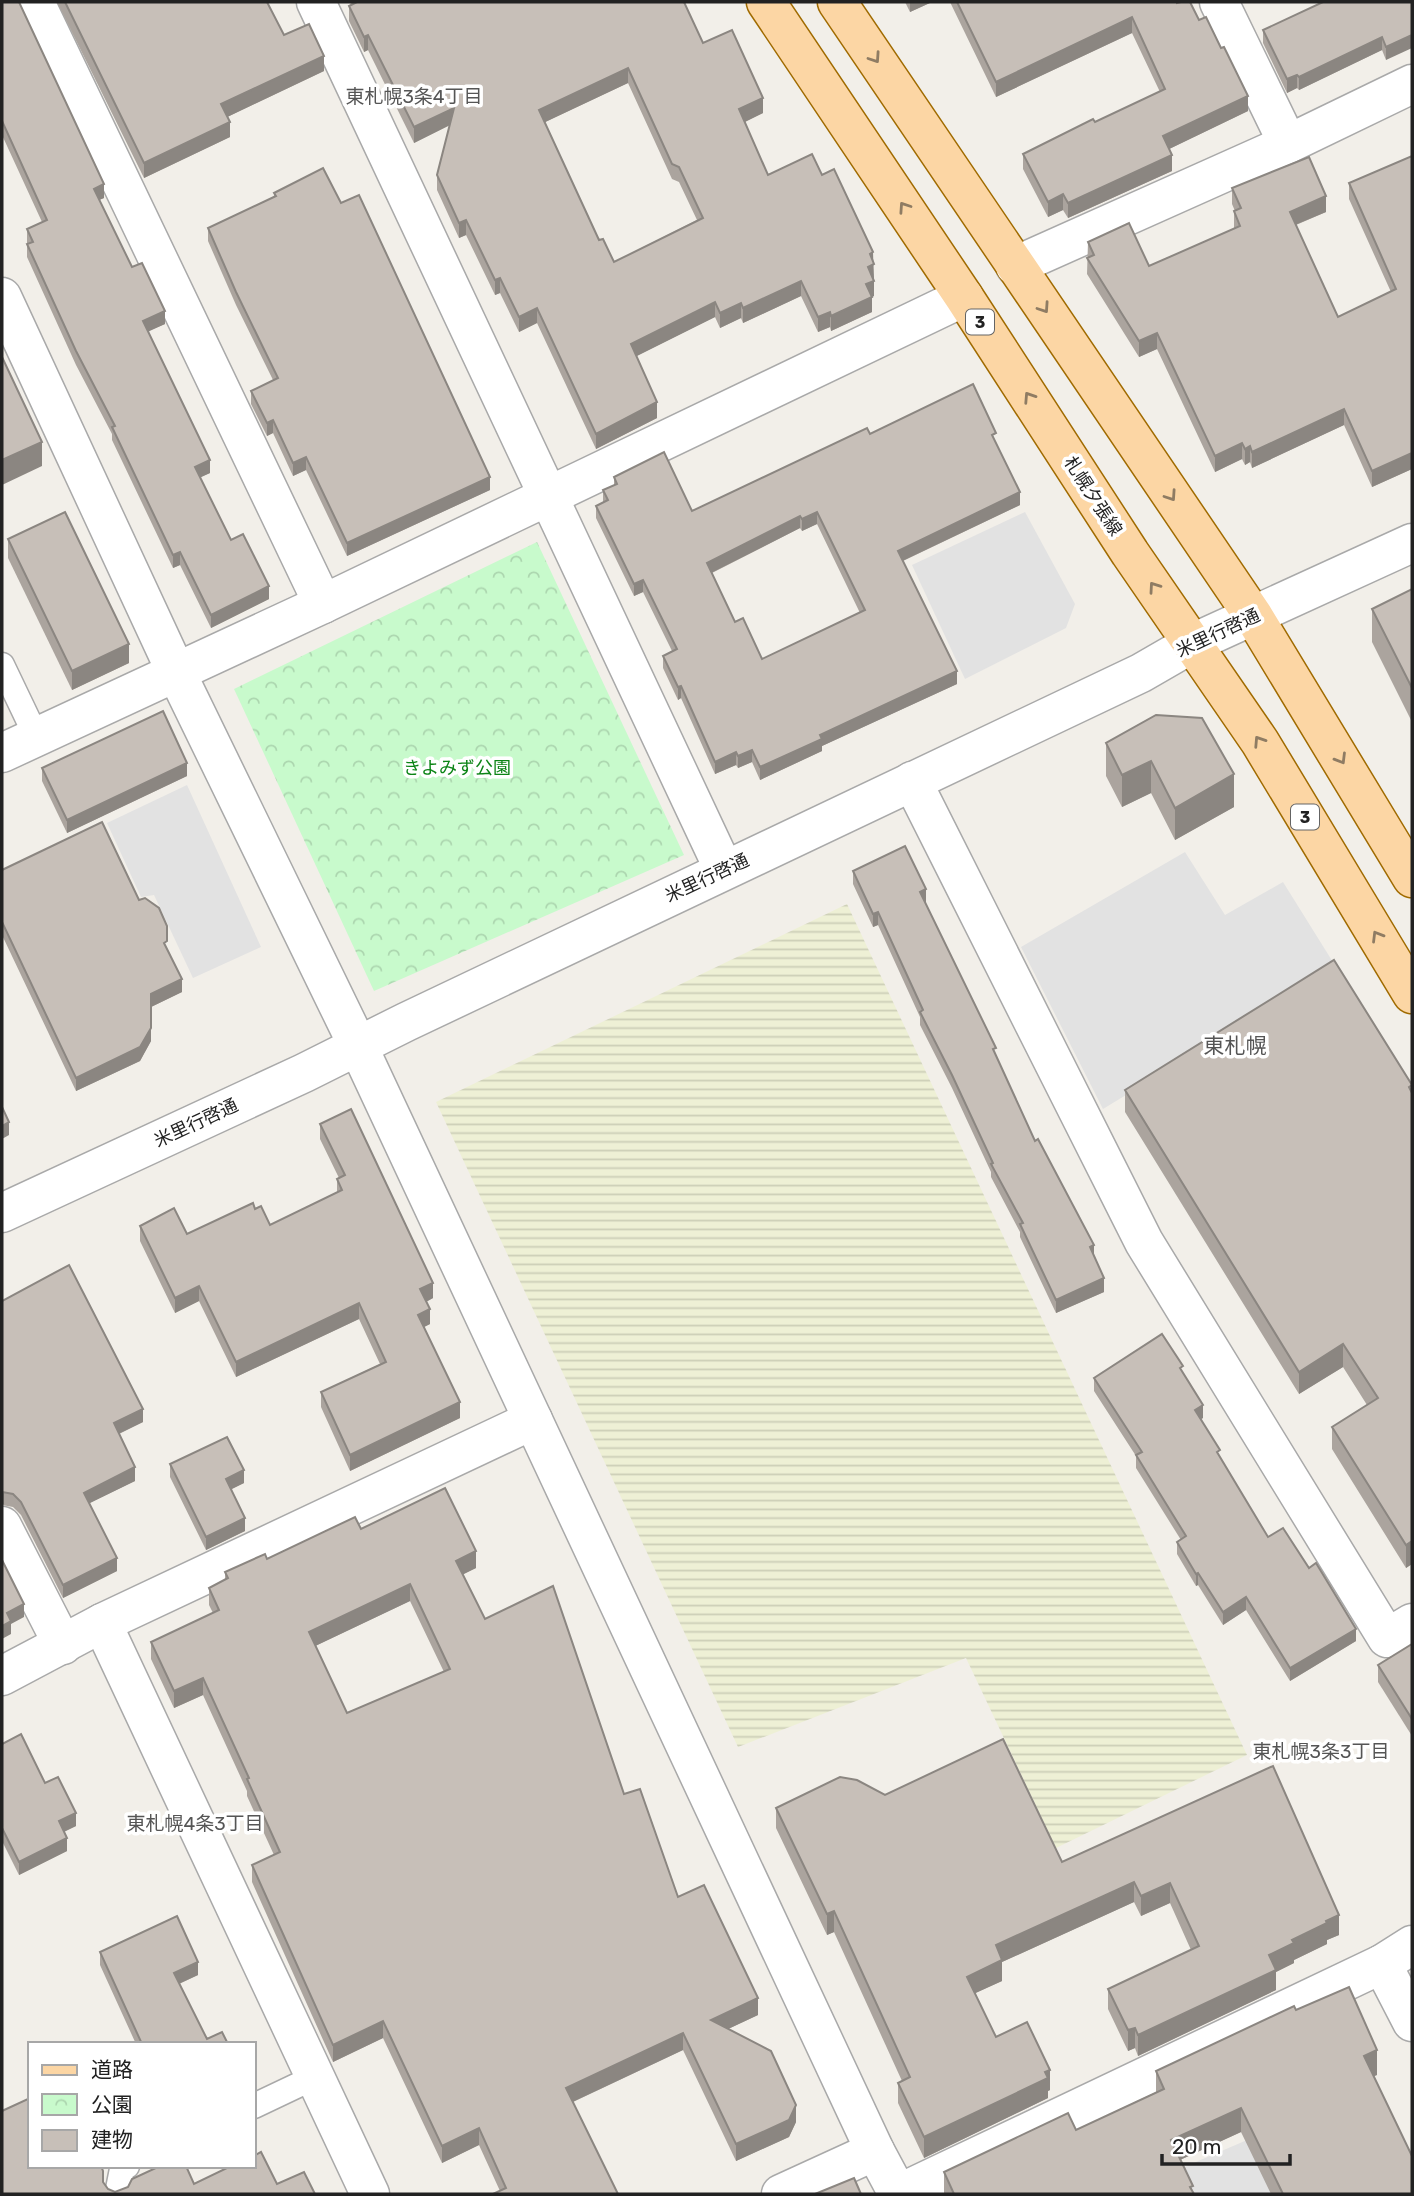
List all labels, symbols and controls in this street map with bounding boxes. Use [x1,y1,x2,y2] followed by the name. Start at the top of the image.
[867,50,879,63] one-way arrow
[345,85,483,108] district label: 東札幌3条4丁目
[899,202,912,215] one-way arrow
[1036,300,1049,313] one-way arrow
[966,310,994,334] road number: 3
[1024,392,1037,405] one-way arrow
[1059,452,1127,540] street label: 札幌夕張線
[1163,488,1175,501] one-way arrow
[1150,582,1162,595] one-way arrow
[1173,604,1263,662] street label: 米里行啓通
[1254,736,1267,749] one-way arrow
[1332,751,1345,764] one-way arrow
[403,757,511,779] park label: きよみず公園
[1291,804,1319,830] road number: 3
[662,849,752,907] street label: 米里行啓通
[1372,930,1385,943] one-way arrow
[1204,1033,1267,1058] district label: 東札幌
[151,1094,241,1152] street label: 米里行啓通
[1253,1740,1389,1763] district label: 東札幌3条3丁目
[126,1812,264,1835] district label: 東札幌4条3丁目
[28,2042,256,2168] legend
[91,2057,133,2082] text: 道路
[91,2092,133,2117] text: 公園
[1162,2122,1290,2166] scale bar
[91,2127,133,2152] text: 建物
[1172,2134,1221,2159] text: 20 m

